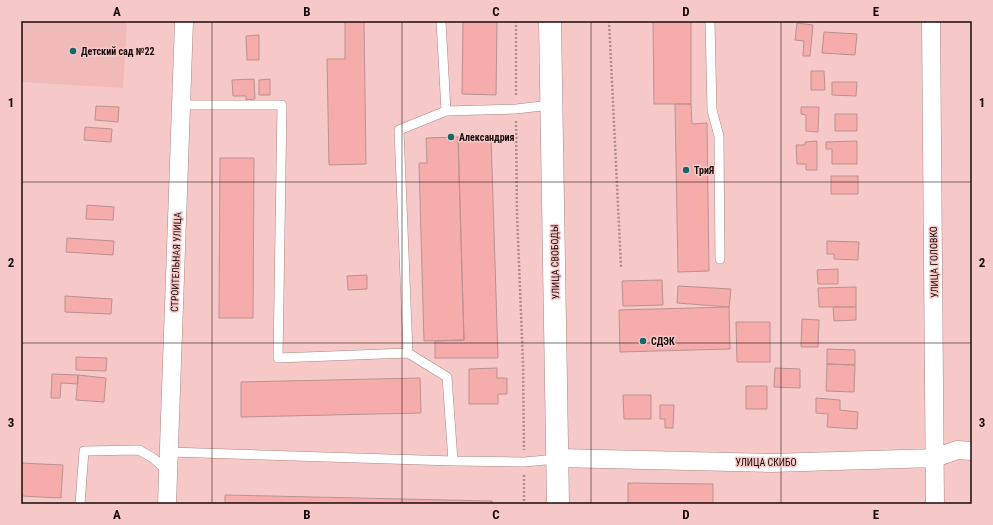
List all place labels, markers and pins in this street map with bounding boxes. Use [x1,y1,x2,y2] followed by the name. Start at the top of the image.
[68,46,78,56] marker: Детский сад №22
[81,46,155,57] place label: Детский сад №22
[446,132,456,142] marker: Александрия
[459,132,515,143] place label: Александрия
[681,165,691,175] marker: ТриЯ
[694,165,714,176] place label: ТриЯ
[638,336,648,346] marker: СДЭК
[651,336,675,347] place label: СДЭК

